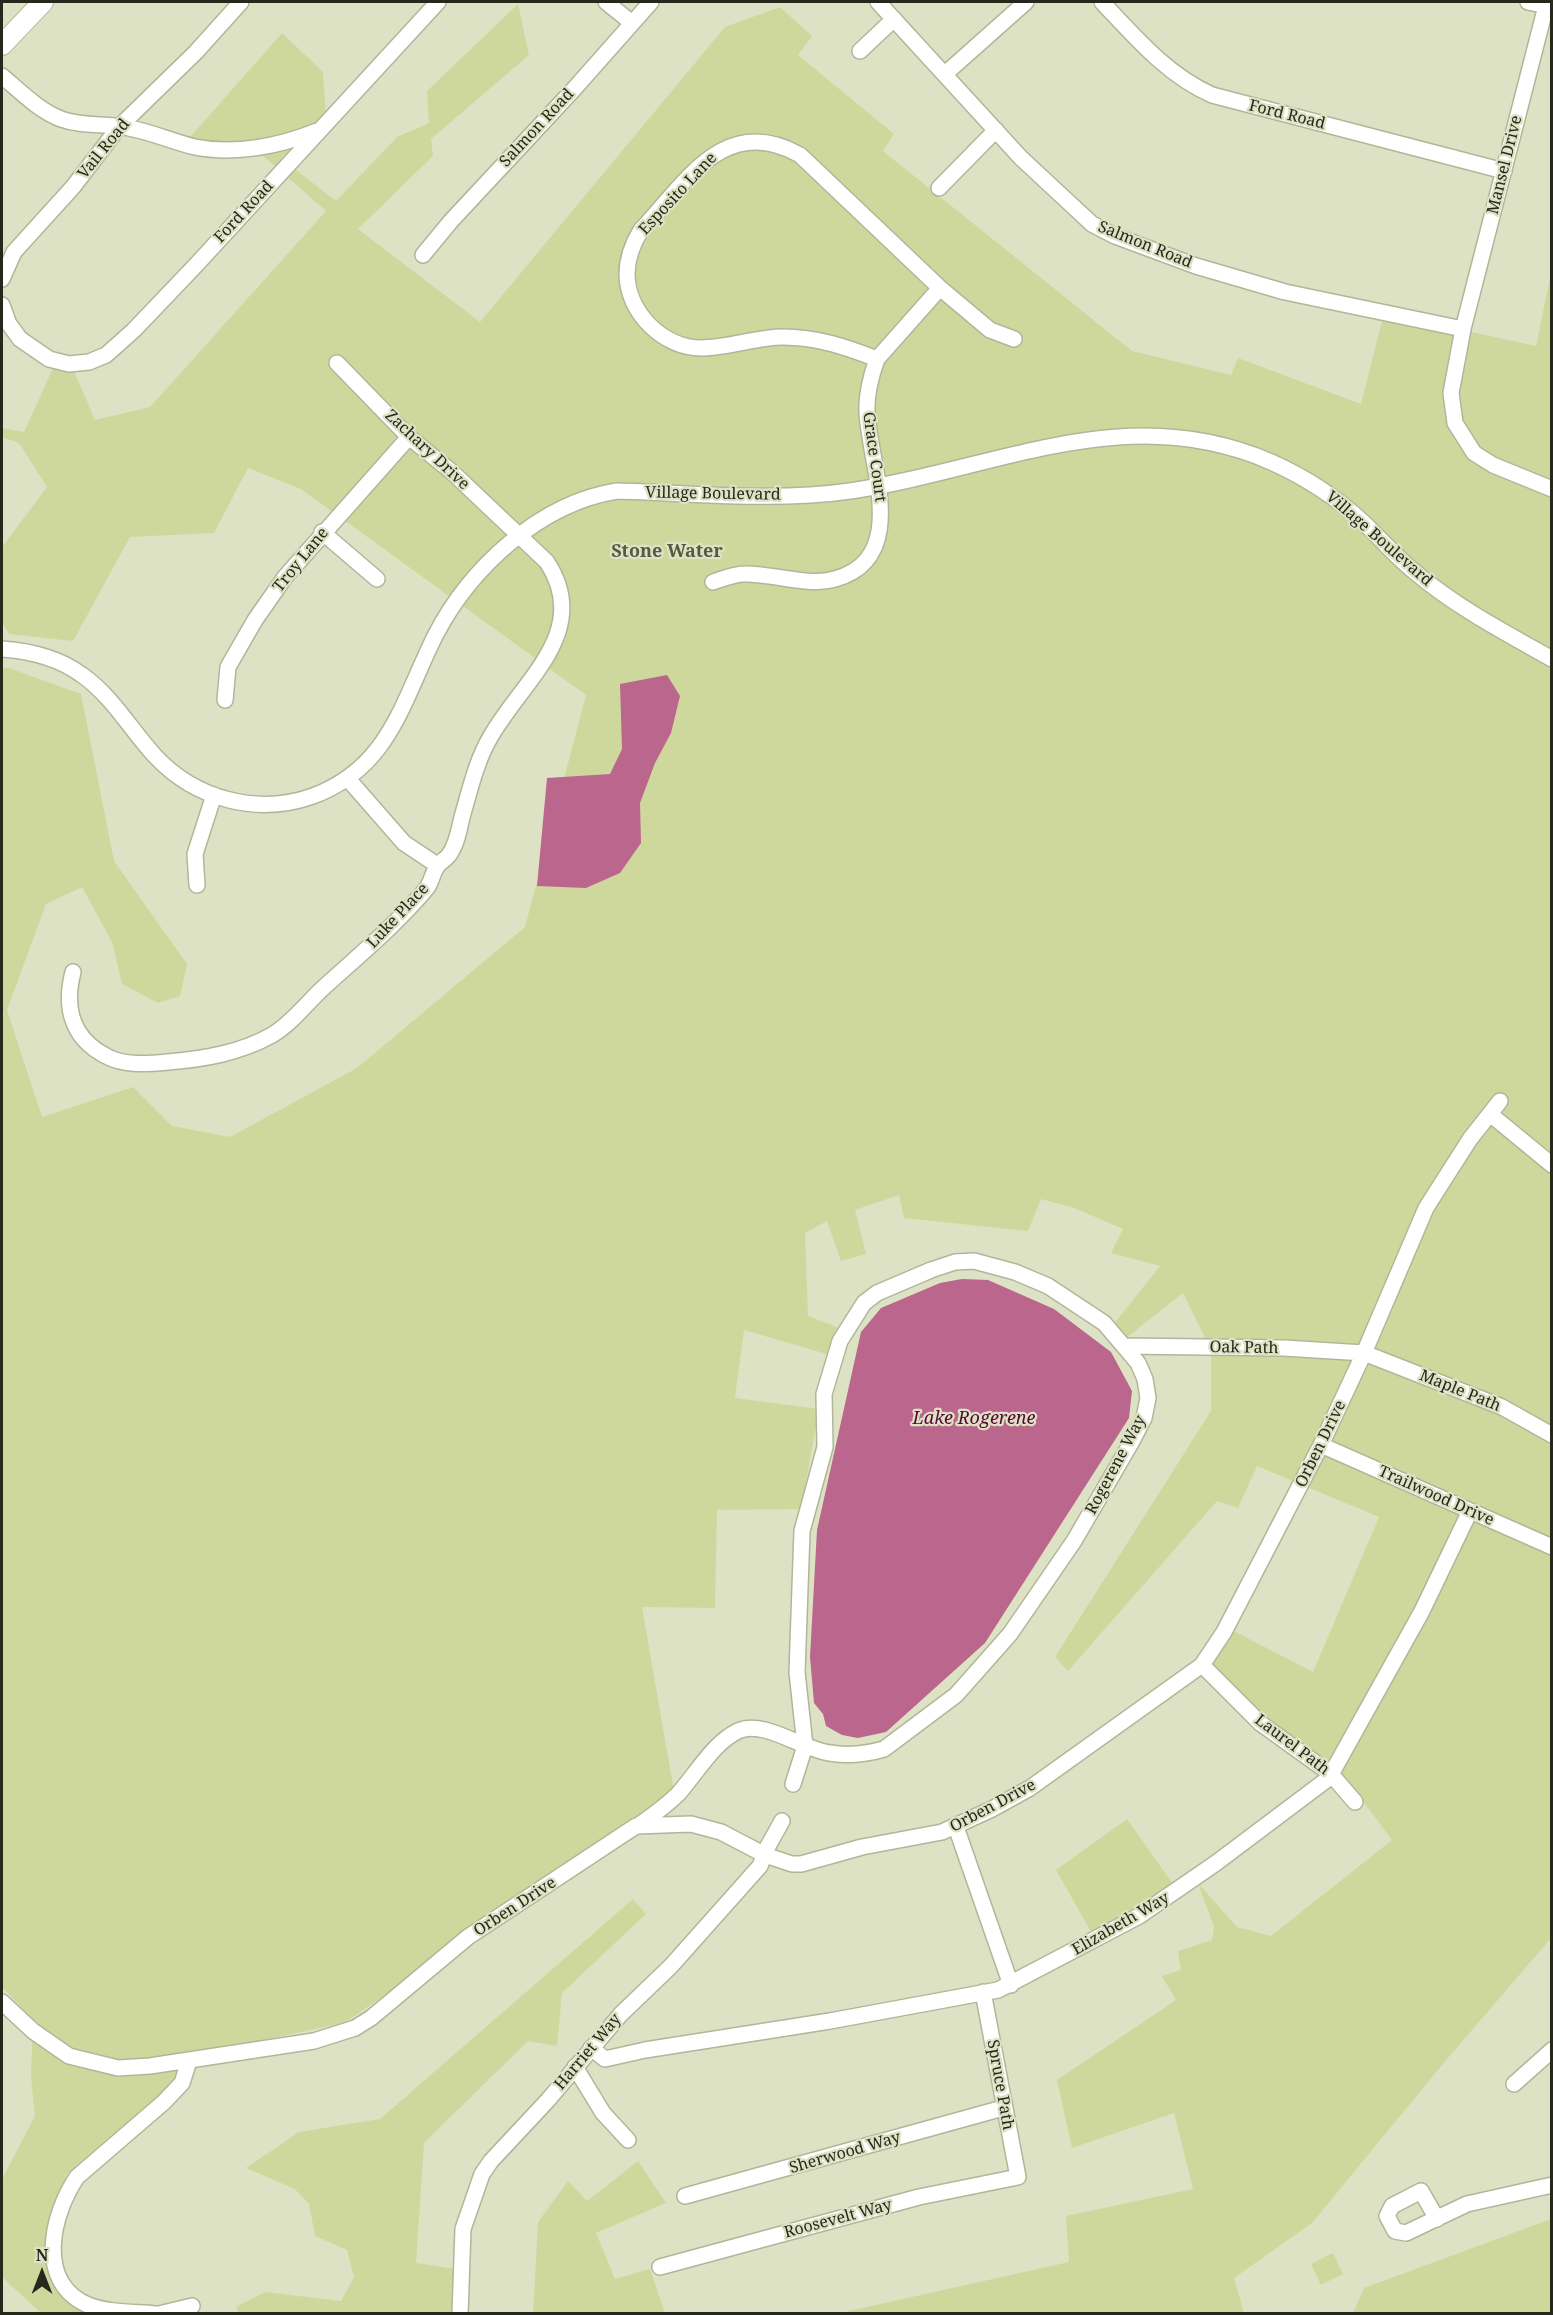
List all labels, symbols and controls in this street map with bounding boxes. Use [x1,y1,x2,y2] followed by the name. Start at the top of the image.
[496,85,578,171] street label: Salmon Road
[1247,96,1327,134] street label: Ford Road
[1483,114,1527,216] street label: Mansel Drive
[74,115,134,183] street label: Vail Road
[635,149,721,239] street label: Esposito Lane
[210,177,278,247] street label: Ford Road
[1095,217,1195,273] street label: Salmon Road
[381,406,473,494] street label: Zachary Drive
[858,411,890,503] street label: Grace Court
[645,483,781,505] street label: Village Boulevard
[1322,487,1436,591] street label: Village Boulevard
[269,524,333,596] street label: Troy Lane
[611,541,723,563] district label: Stone Water
[363,879,433,953] street label: Luke Place
[1209,1338,1279,1358] street label: Oak Path
[1417,1366,1503,1416] street label: Maple Path
[1292,1397,1350,1491] street label: Orben Drive
[913,1408,1035,1430] water label: Lake Rogerene
[1082,1412,1150,1518] street label: Rogerene Way
[1375,1462,1497,1530] street label: Trailwood Drive
[1251,1711,1333,1779] street label: Laurel Path
[947,1775,1039,1837] street label: Orben Drive
[470,1873,560,1941] street label: Orben Drive
[1069,1888,1173,1960] street label: Elizabeth Way
[551,2010,625,2094] street label: Harriet Way
[983,2038,1017,2132] street label: Spruce Path
[787,2128,903,2178] street label: Sherwood Way
[782,2195,894,2243] street label: Roosevelt Way
[12,2243,72,2303] north arrow
[36,2244,48,2266] text: N

